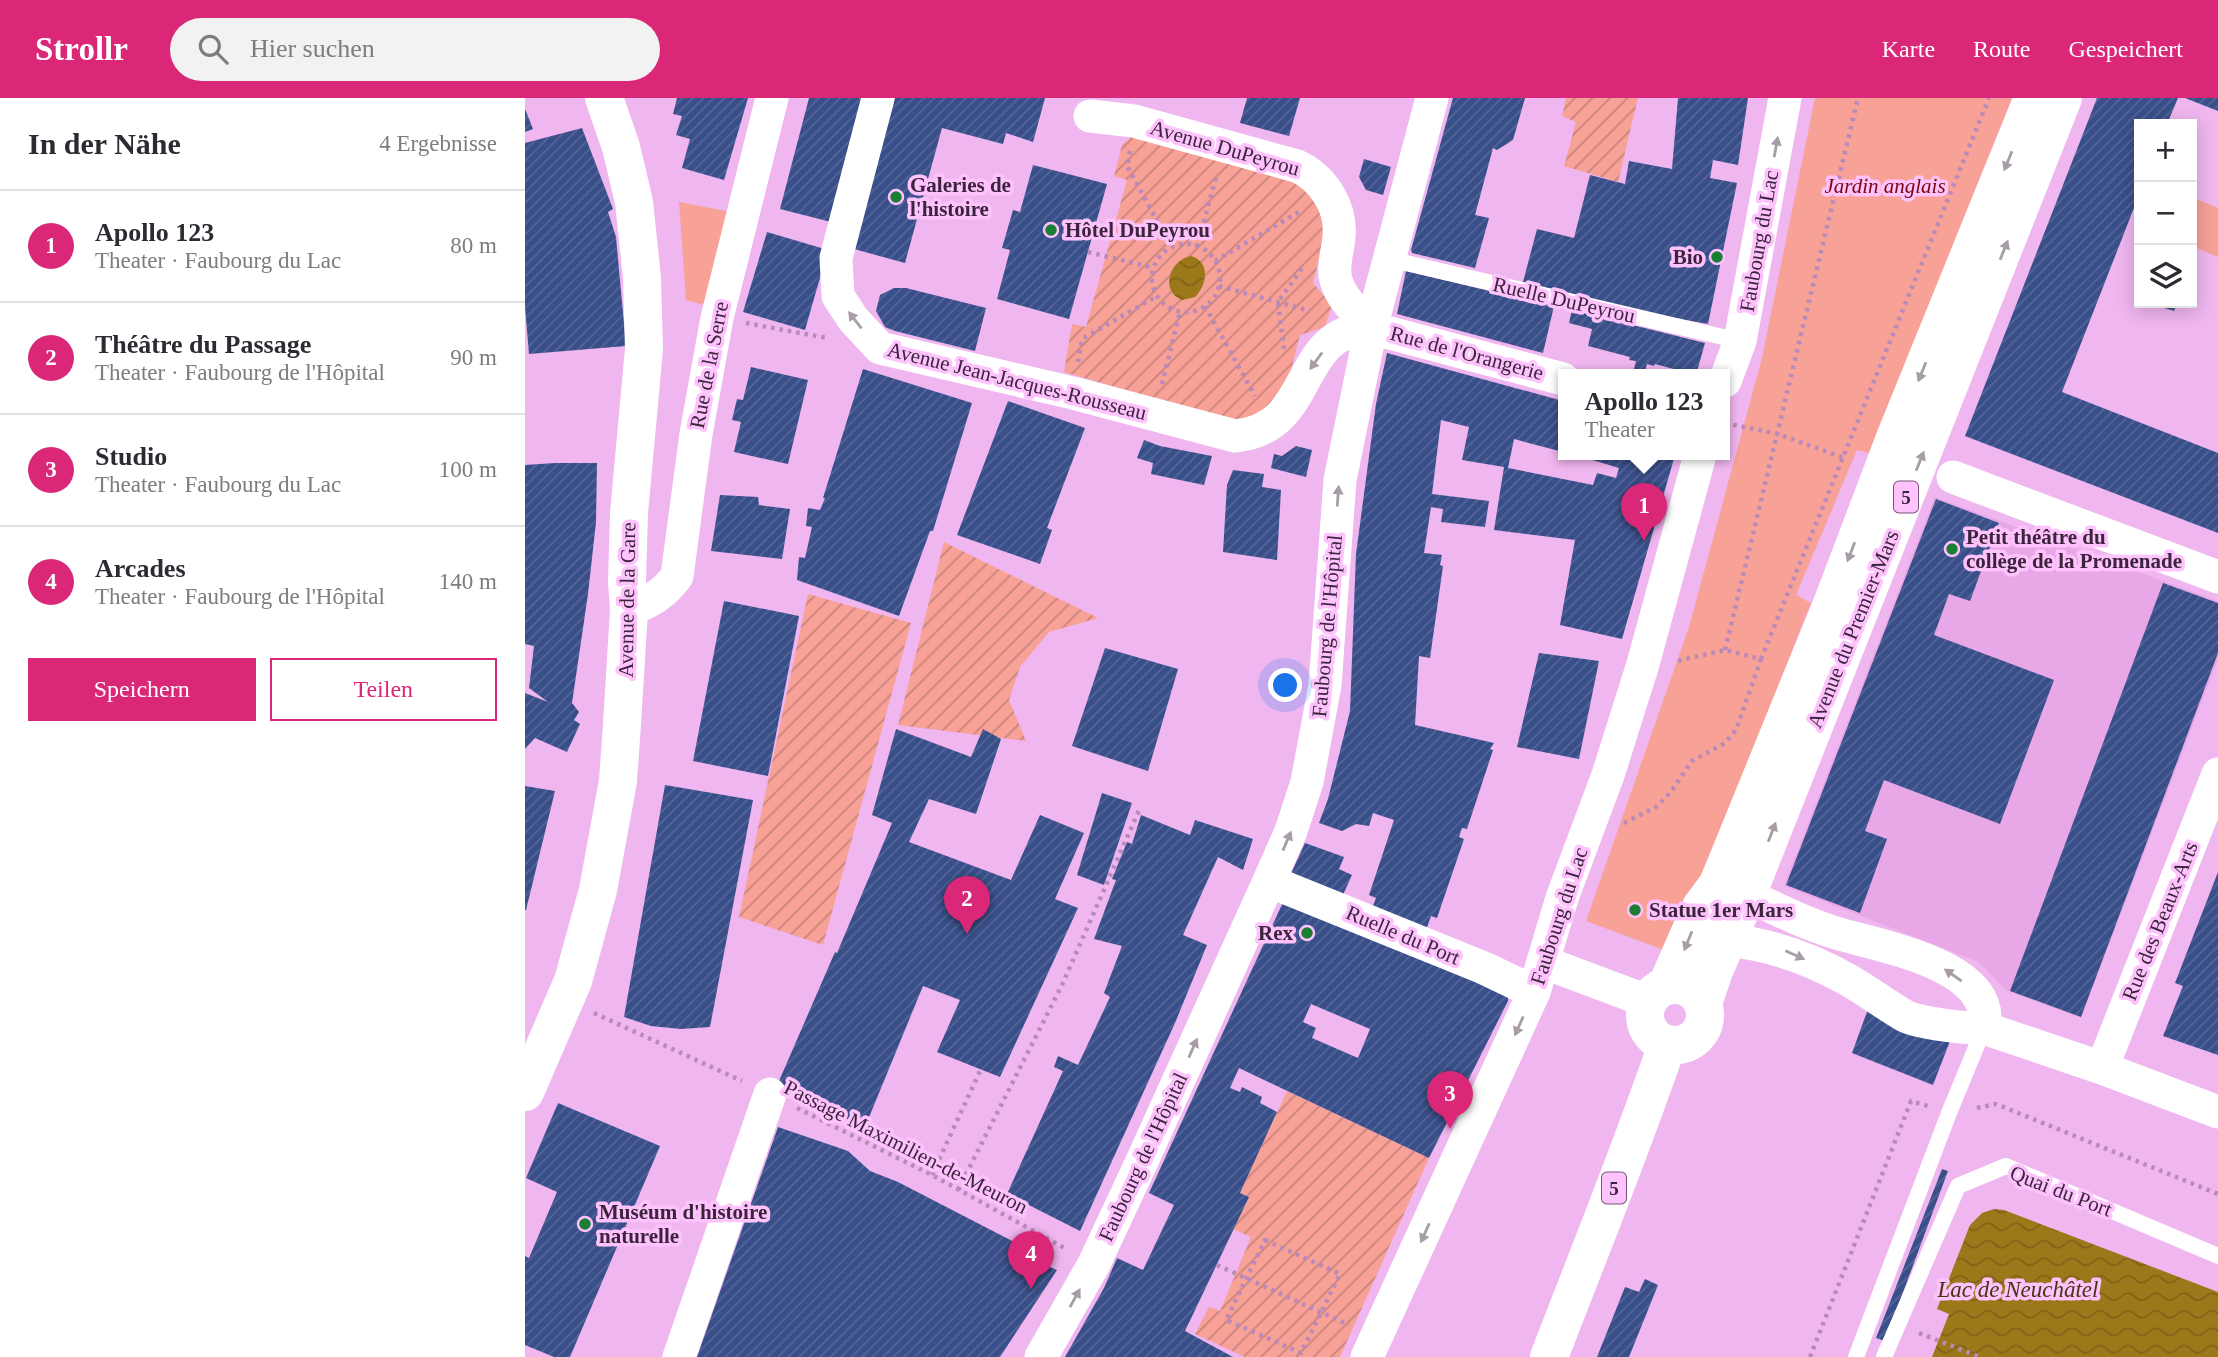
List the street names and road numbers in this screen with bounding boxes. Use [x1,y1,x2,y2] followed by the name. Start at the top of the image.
[1148,115,1303,181] street label: Avenue DuPeyrou
[1735,168,1783,314] street label: Faubourg du Lac
[1491,272,1638,328] street label: Ruelle DuPeyrou
[685,299,733,431] street label: Rue de la Serre
[1388,321,1546,385] street label: Rue de l'Orangerie
[885,337,1149,425] street label: Avenue Jean-Jacques-Rousseau
[1894,482,1918,512] road number: 5
[614,522,640,678] street label: Avenue de la Gare
[1802,526,1904,732] street label: Avenue du Premier-Mars
[1307,534,1347,718] street label: Faubourg de l'Hôpital
[2117,838,2203,1004] street label: Rue des Beaux-Arts
[1525,844,1593,988] street label: Faubourg du Lac
[1342,900,1464,970] street label: Ruelle du Port
[1093,1069,1193,1245] street label: Faubourg de l'Hôpital
[780,1075,1032,1219] street label: Passage Maximilien-de-Meuron
[2007,1161,2116,1221] street label: Quai du Port
[1602,1172,1626,1204] road number: 5

